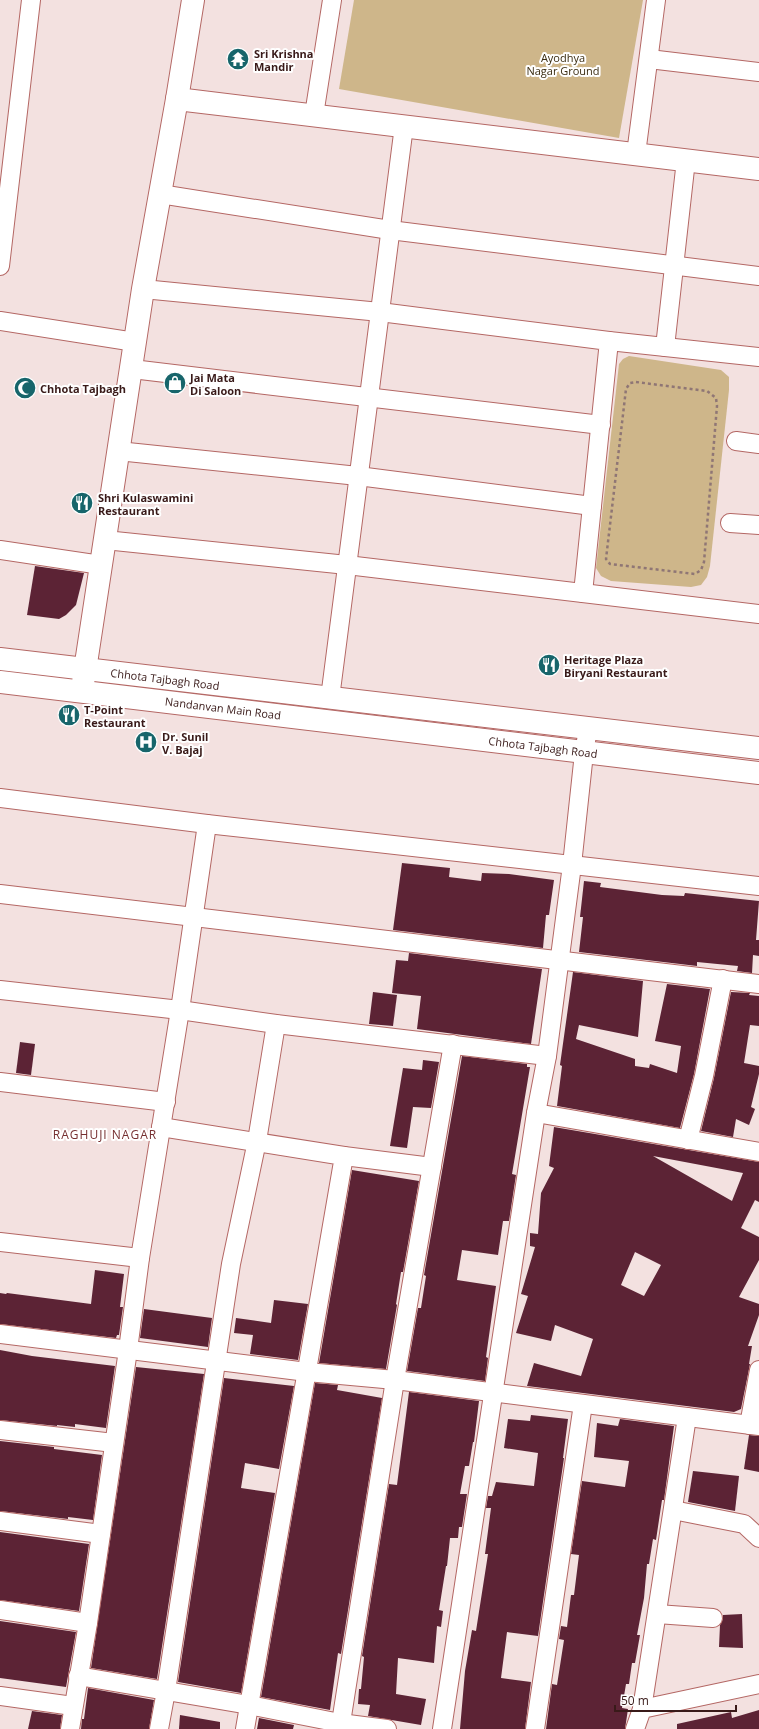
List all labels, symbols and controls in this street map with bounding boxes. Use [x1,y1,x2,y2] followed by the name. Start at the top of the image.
[225,46,251,72] temple icon: Sri Krishna Mandir
[254,46,314,74] place label: Sri Krishna Mandir
[526,50,600,78] park label: Ayodhya Nagar Ground
[162,370,188,396] shop icon: Jai Mata Di Saloon
[189,370,241,398] place label: Jai Mata Di Saloon
[12,375,38,401] mosque icon: Chhota Tajbagh
[40,381,126,396] place label: Chhota Tajbagh
[69,490,95,516] restaurant icon: Shri Kulaswamini Restaurant
[98,490,193,518] place label: Shri Kulaswamini Restaurant
[536,652,562,678] restaurant icon: Heritage Plaza Biryani Restaurant
[564,652,668,680] place label: Heritage Plaza Biryani Restaurant
[110,665,220,693] street label: Chhota Tajbagh Road
[164,693,282,723] street label: Nandanvan Main Road
[56,702,82,728] restaurant icon: T-Point Restaurant
[84,702,146,730] place label: T-Point Restaurant
[133,729,159,755] hospital icon: Dr. Sunil V. Bajaj
[162,729,208,757] place label: Dr. Sunil V. Bajaj
[488,733,598,761] street label: Chhota Tajbagh Road
[53,1126,157,1143] district label: RAGHUJI NAGAR
[615,1687,736,1713] scale bar
[621,1692,649,1709] text: 50 m

